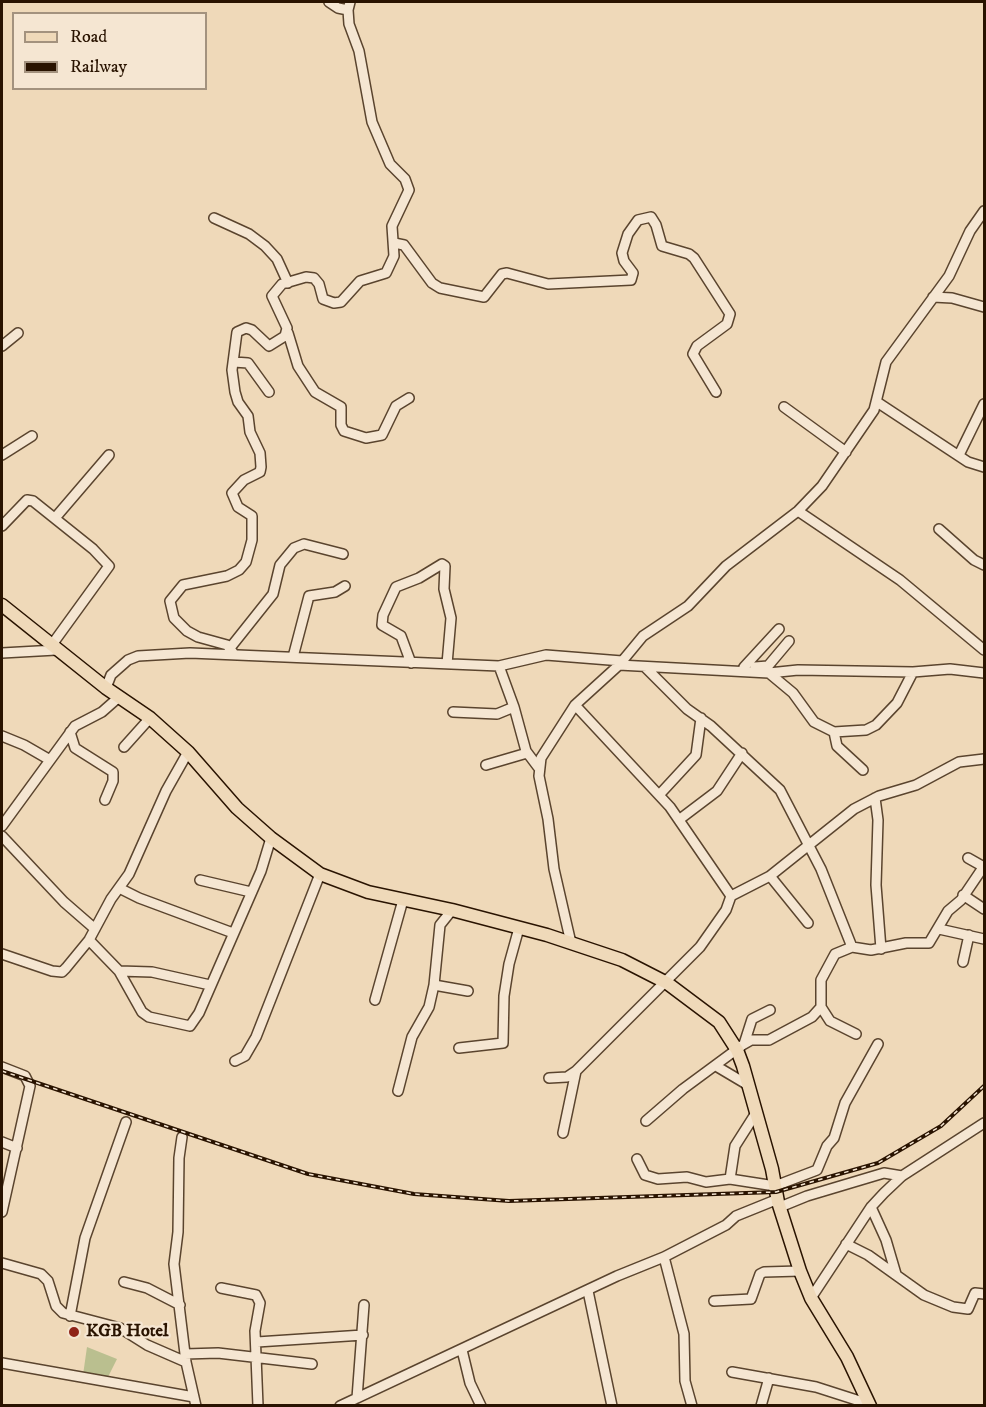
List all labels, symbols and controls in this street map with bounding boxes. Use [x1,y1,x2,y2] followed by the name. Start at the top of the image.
[12,12,207,90] legend
[70,26,107,48] text: Road
[70,56,127,78] text: Railway
[86,1321,168,1343] place label: KGB Hotel
[67,1325,81,1339] marker: KGB Hotel

